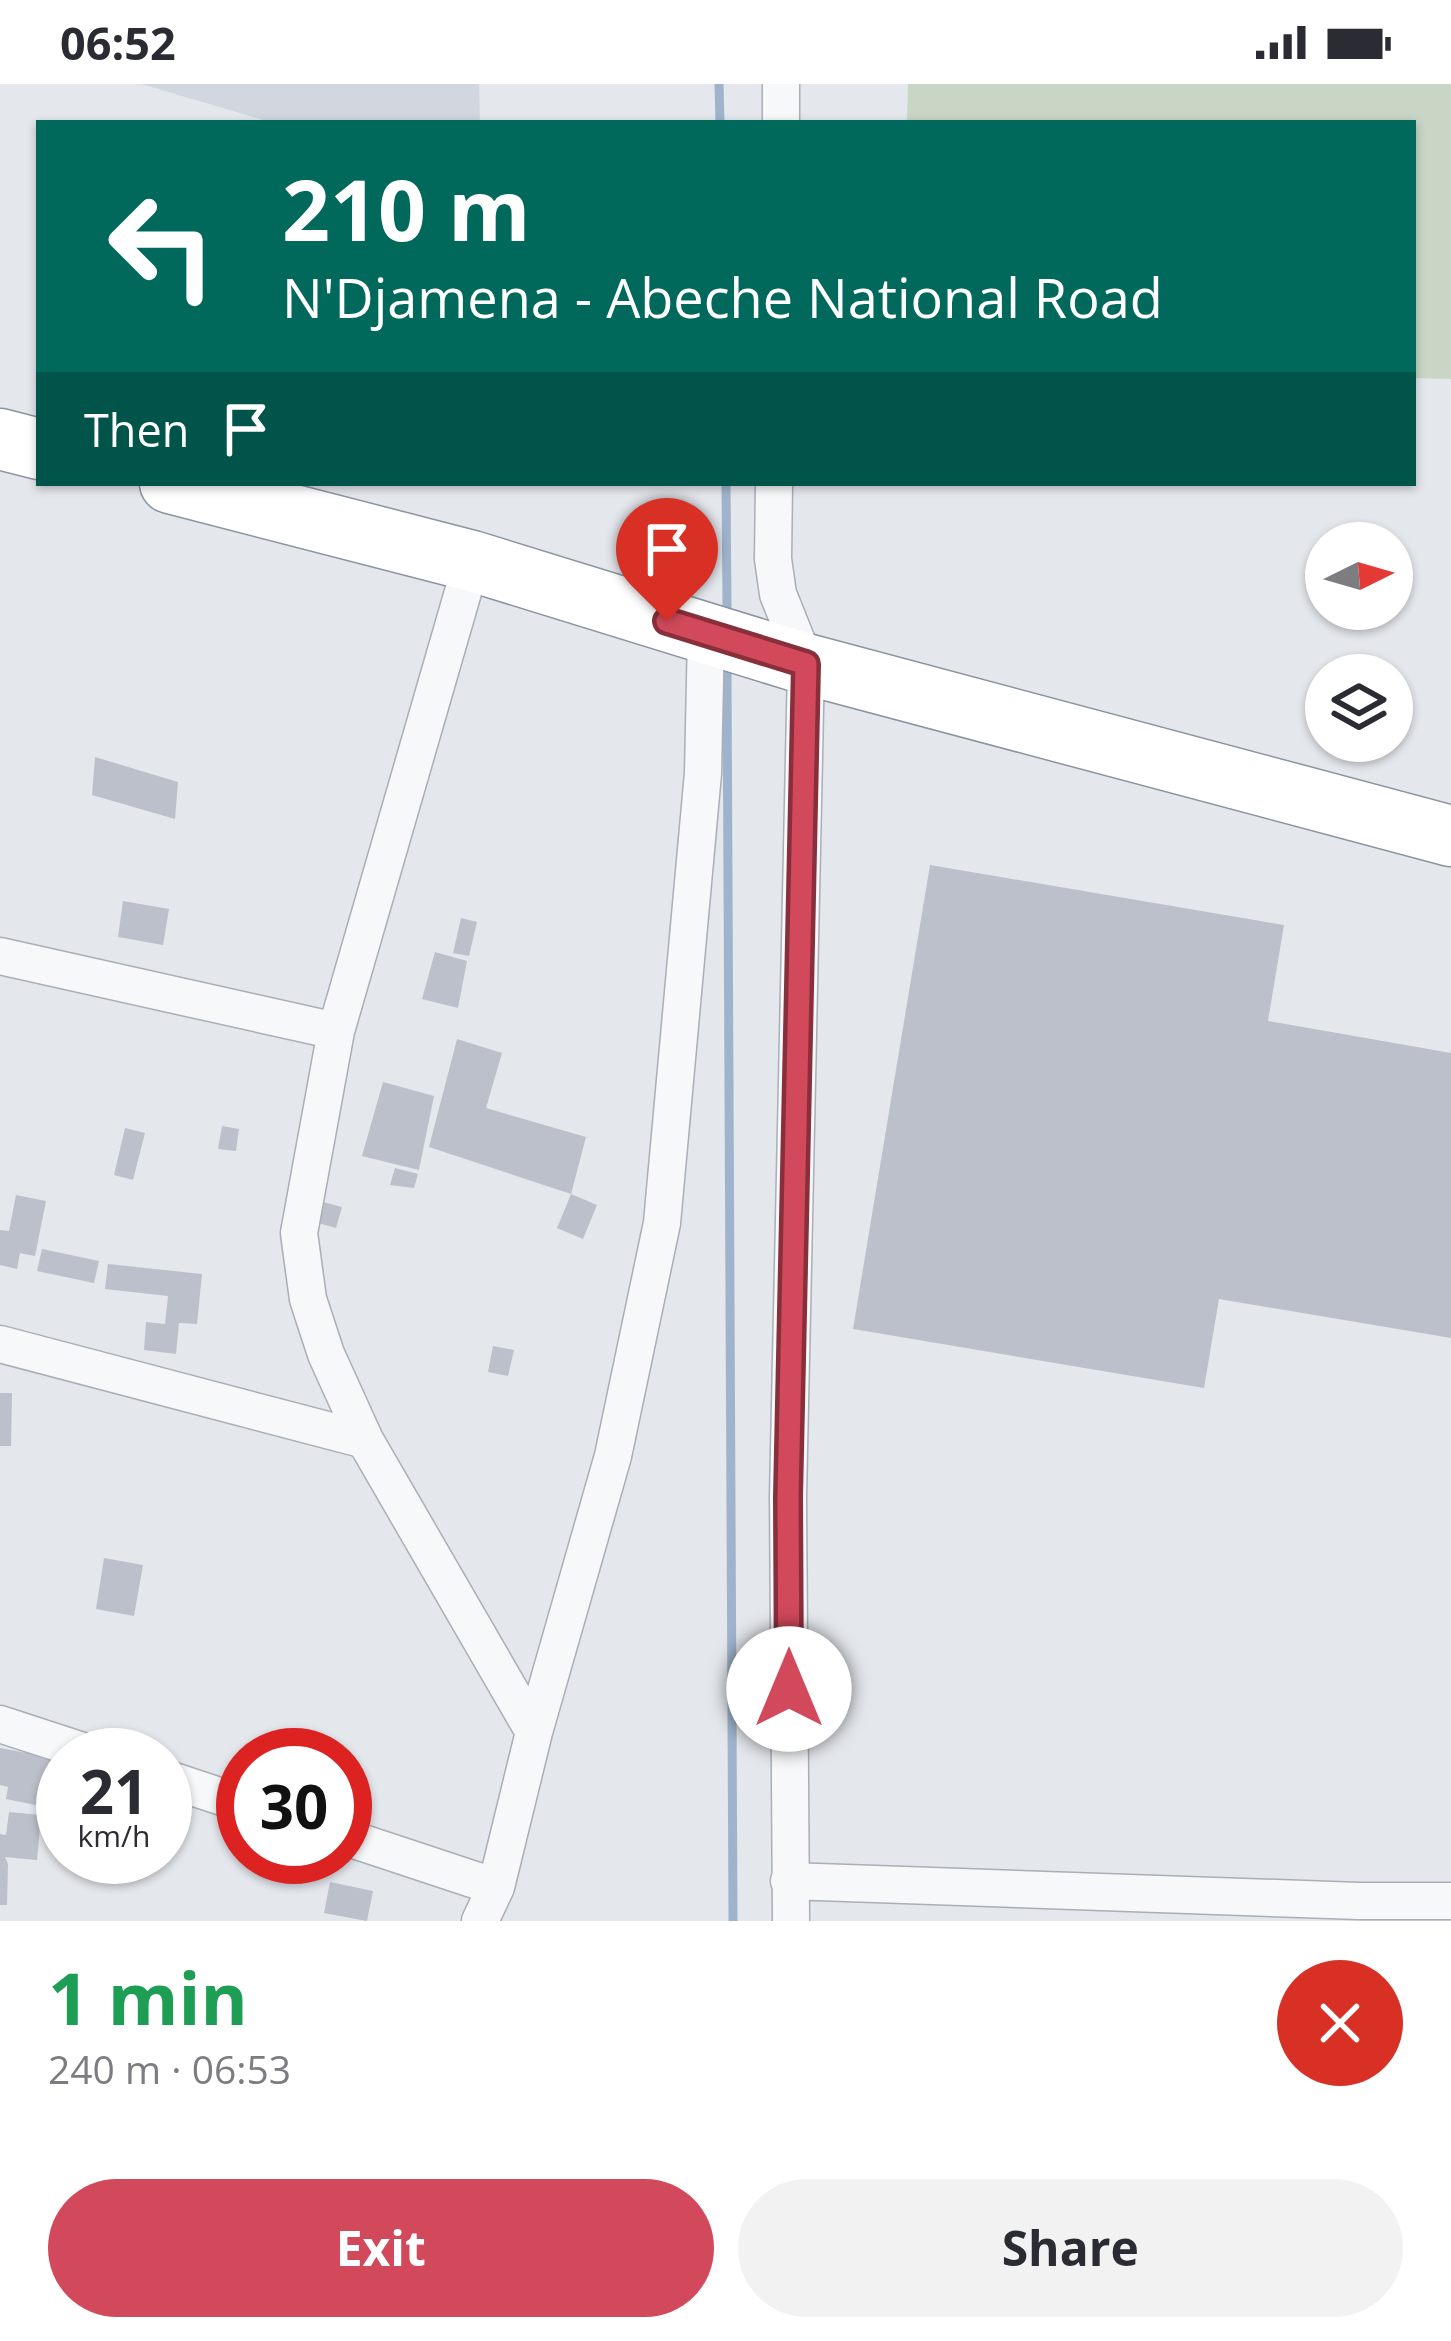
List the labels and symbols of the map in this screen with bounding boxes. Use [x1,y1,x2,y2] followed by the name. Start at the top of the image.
[616,498,718,621] pin
[1305,522,1413,630] north arrow
[726,1626,852,1752] position arrow
[216,1728,372,1884] speed limit sign: 30

